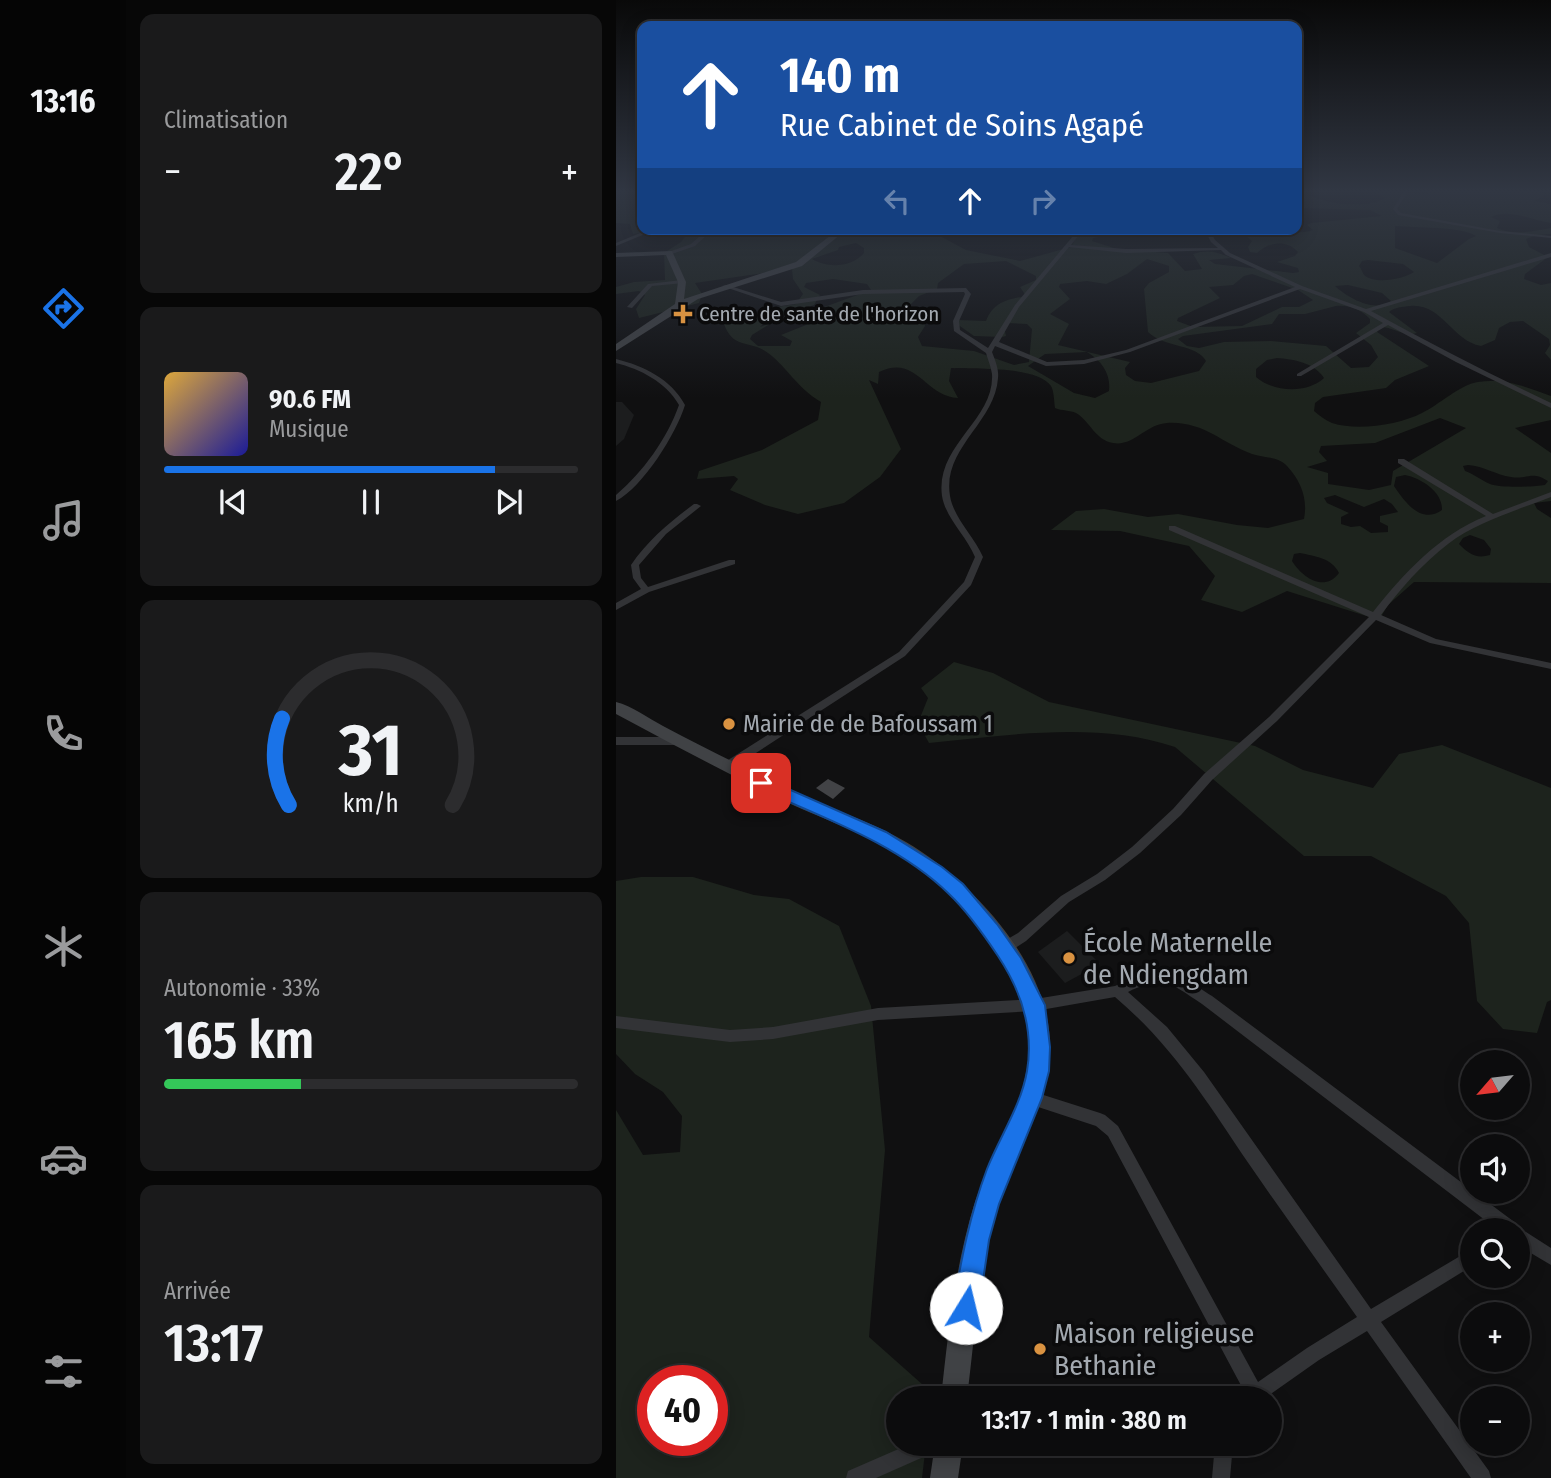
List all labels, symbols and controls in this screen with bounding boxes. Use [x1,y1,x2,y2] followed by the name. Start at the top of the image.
[780,46,900,105] text: 140 m
[665,49,756,140] icon: ahead
[30,82,96,120] text: 13:16
[164,106,288,134] text: Climatisation
[780,106,1144,144] text: Rue Cabinet de Soins Agapé
[335,141,407,204] text: 22°
[164,149,181,195] text: −
[561,149,578,195] text: +
[878,182,916,220] icon: left
[951,182,989,220] icon: ahead
[1024,182,1062,220] icon: right
[39,284,88,333] icon: directions
[699,301,939,327] place label: Centre de sante de l'horizon
[673,304,693,324] marker: Centre de sante de l'horizon
[269,384,351,415] text: 90.6 FM
[269,415,349,443] text: Musique
[214,483,252,521] icon: previous
[352,483,390,521] icon: pause
[490,483,528,521] icon: next
[39,496,88,545] icon: music
[338,707,403,794] text: 31
[39,709,88,758] icon: phone
[743,710,993,738] place label: Mairie de de Bafoussam 1
[721,716,737,732] marker: Mairie de de Bafoussam 1
[731,753,791,813] pin
[742,764,780,802] icon: arrive
[343,789,399,819] text: km/h
[39,922,88,971] icon: climate
[1083,926,1272,991] place label: École Maternelle de Ndiengdam
[1061,950,1077,966] marker: École Maternelle de Ndiengdam
[164,974,320,1002] text: Autonomie · 33%
[164,1009,314,1072] text: 165 km
[1460,1050,1530,1120] north arrow
[1460,1050,1530,1456] map controls
[39,1134,88,1183] icon: car
[1460,1134,1530,1204] button: sound
[1460,1218,1530,1288] button: search
[929,1271,1003,1345] position arrow
[164,1277,231,1305] text: Arrivée
[1460,1302,1530,1372] button: +
[164,1312,263,1375] text: 13:17
[1054,1317,1254,1382] place label: Maison religieuse Bethanie
[1032,1341,1048,1357] marker: Maison religieuse Bethanie
[39,1347,88,1396] icon: filters
[637,1365,728,1456] speed limit sign: 40
[1460,1386,1530,1456] button: −
[981,1405,1187,1436] text: 13:17 · 1 min · 380 m

